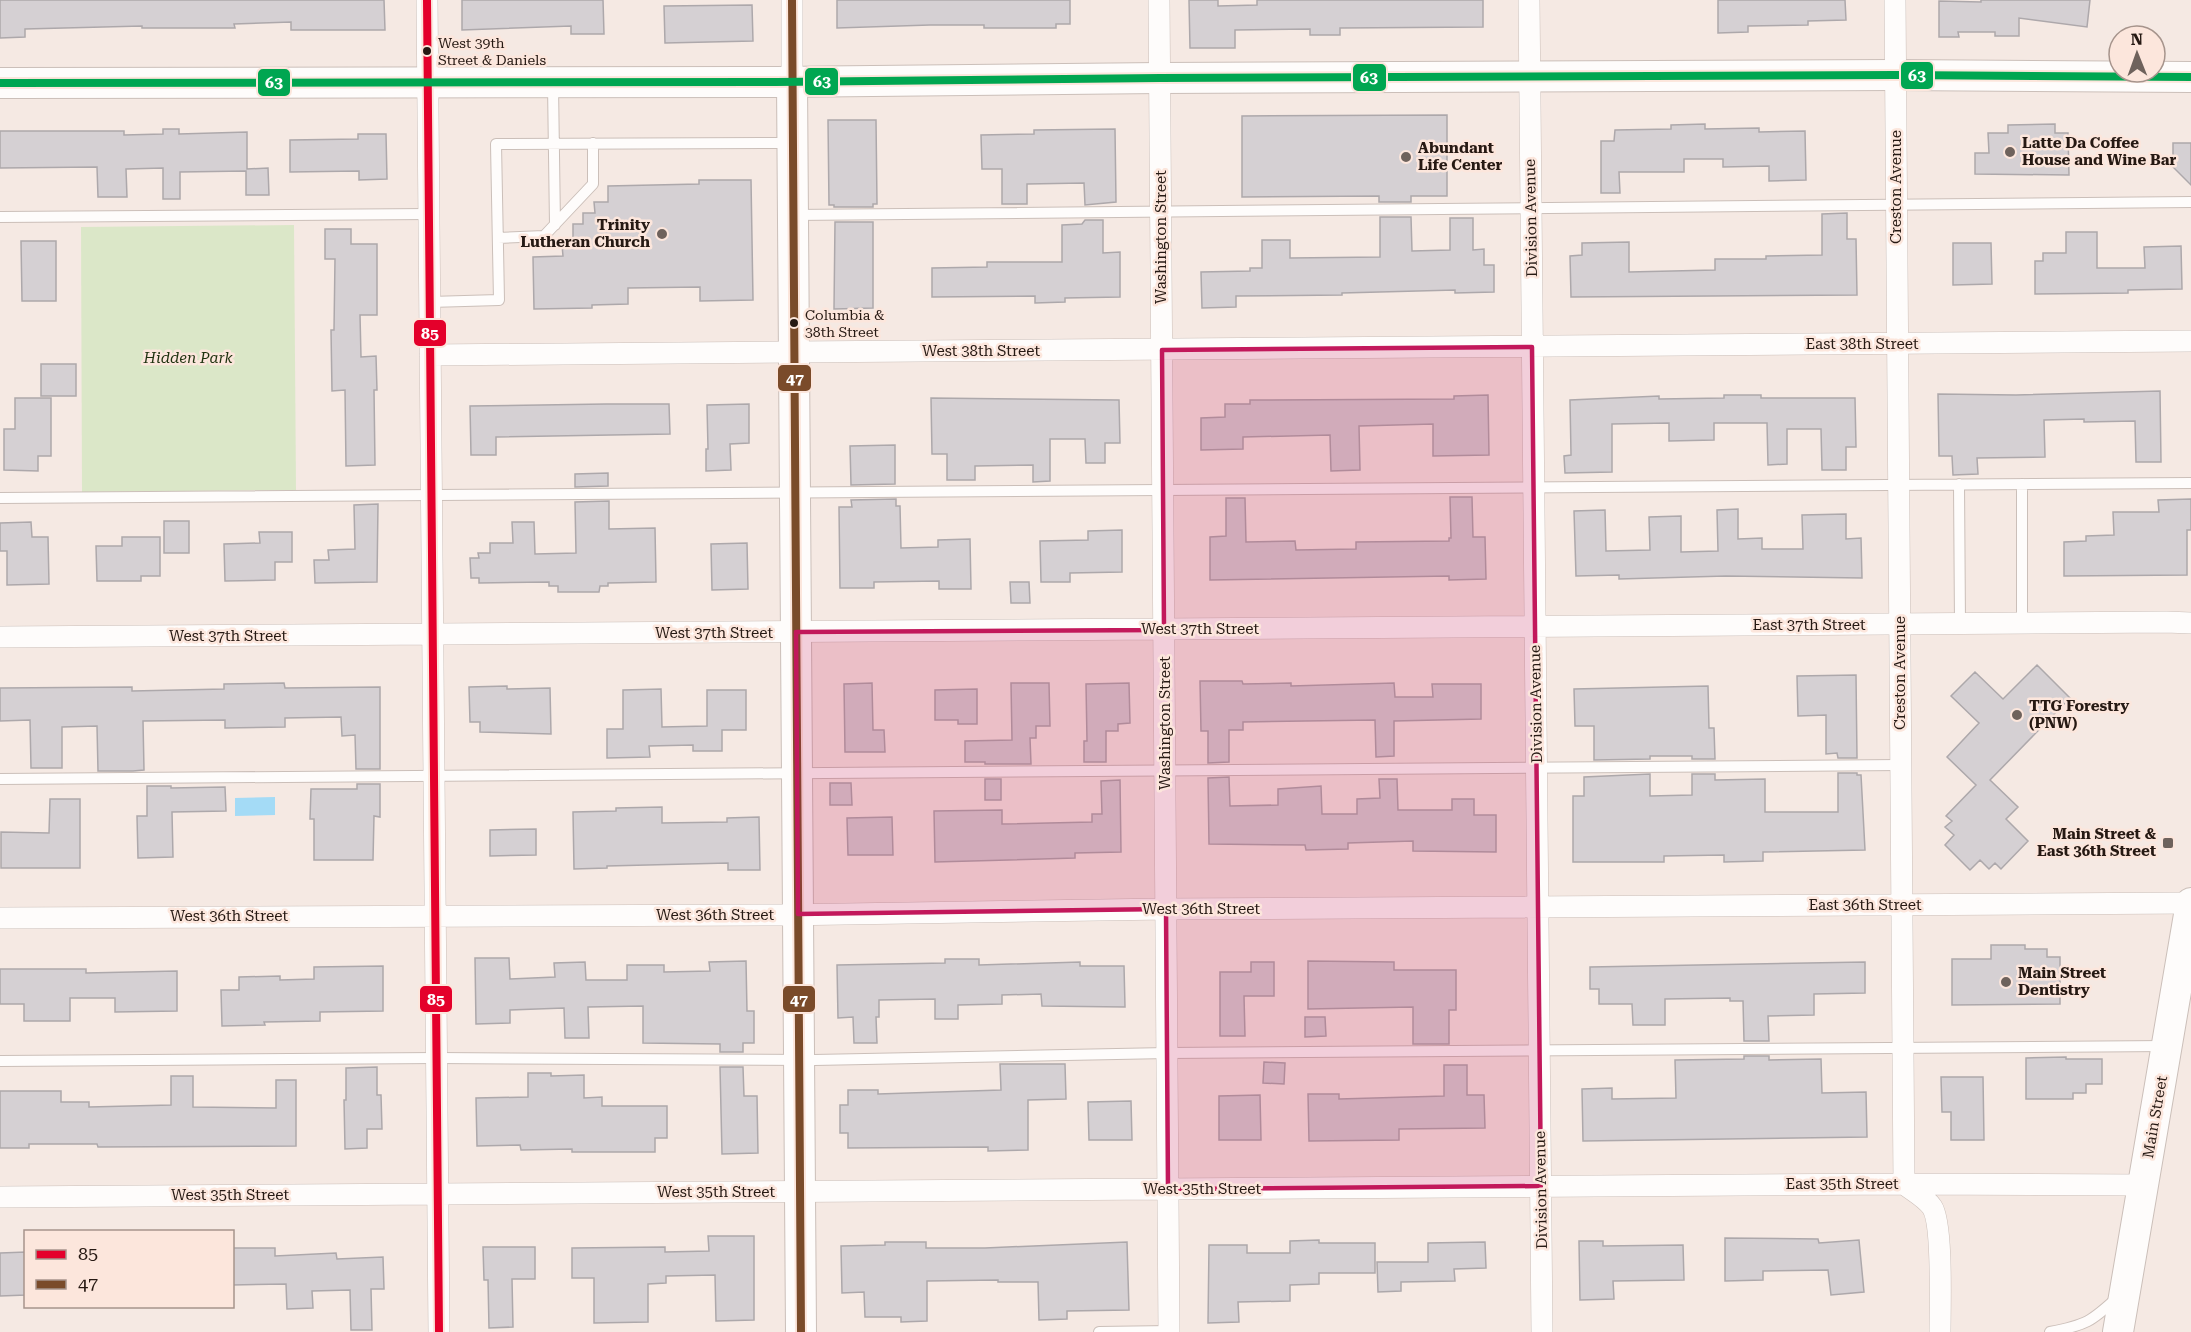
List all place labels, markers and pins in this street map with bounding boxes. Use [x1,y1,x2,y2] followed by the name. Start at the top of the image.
[438,35,546,68] place label: West 39th Street & Daniels
[421,45,433,57] marker: West 39th Street & Daniels
[2022,134,2177,169] place label: Latte Da Coffee House and Wine Bar
[1418,139,1503,174] place label: Abundant Life Center
[2003,145,2017,159] marker: Latte Da Coffee House and Wine Bar
[1399,150,1413,164] marker: Abundant Life Center
[521,216,650,251] place label: Trinity Lutheran Church
[655,227,669,241] marker: Trinity Lutheran Church
[805,307,884,340] place label: Columbia & 38th Street
[788,317,800,329] marker: Columbia & 38th Street
[2029,697,2129,732] place label: TTG Forestry (PNW)
[2010,708,2024,722] marker: TTG Forestry (PNW)
[2037,825,2156,860] place label: Main Street & East 36th Street
[2161,836,2175,850] marker: Main Street & East 36th Street
[2018,964,2106,999] place label: Main Street Dentistry
[1999,975,2013,989] marker: Main Street Dentistry

